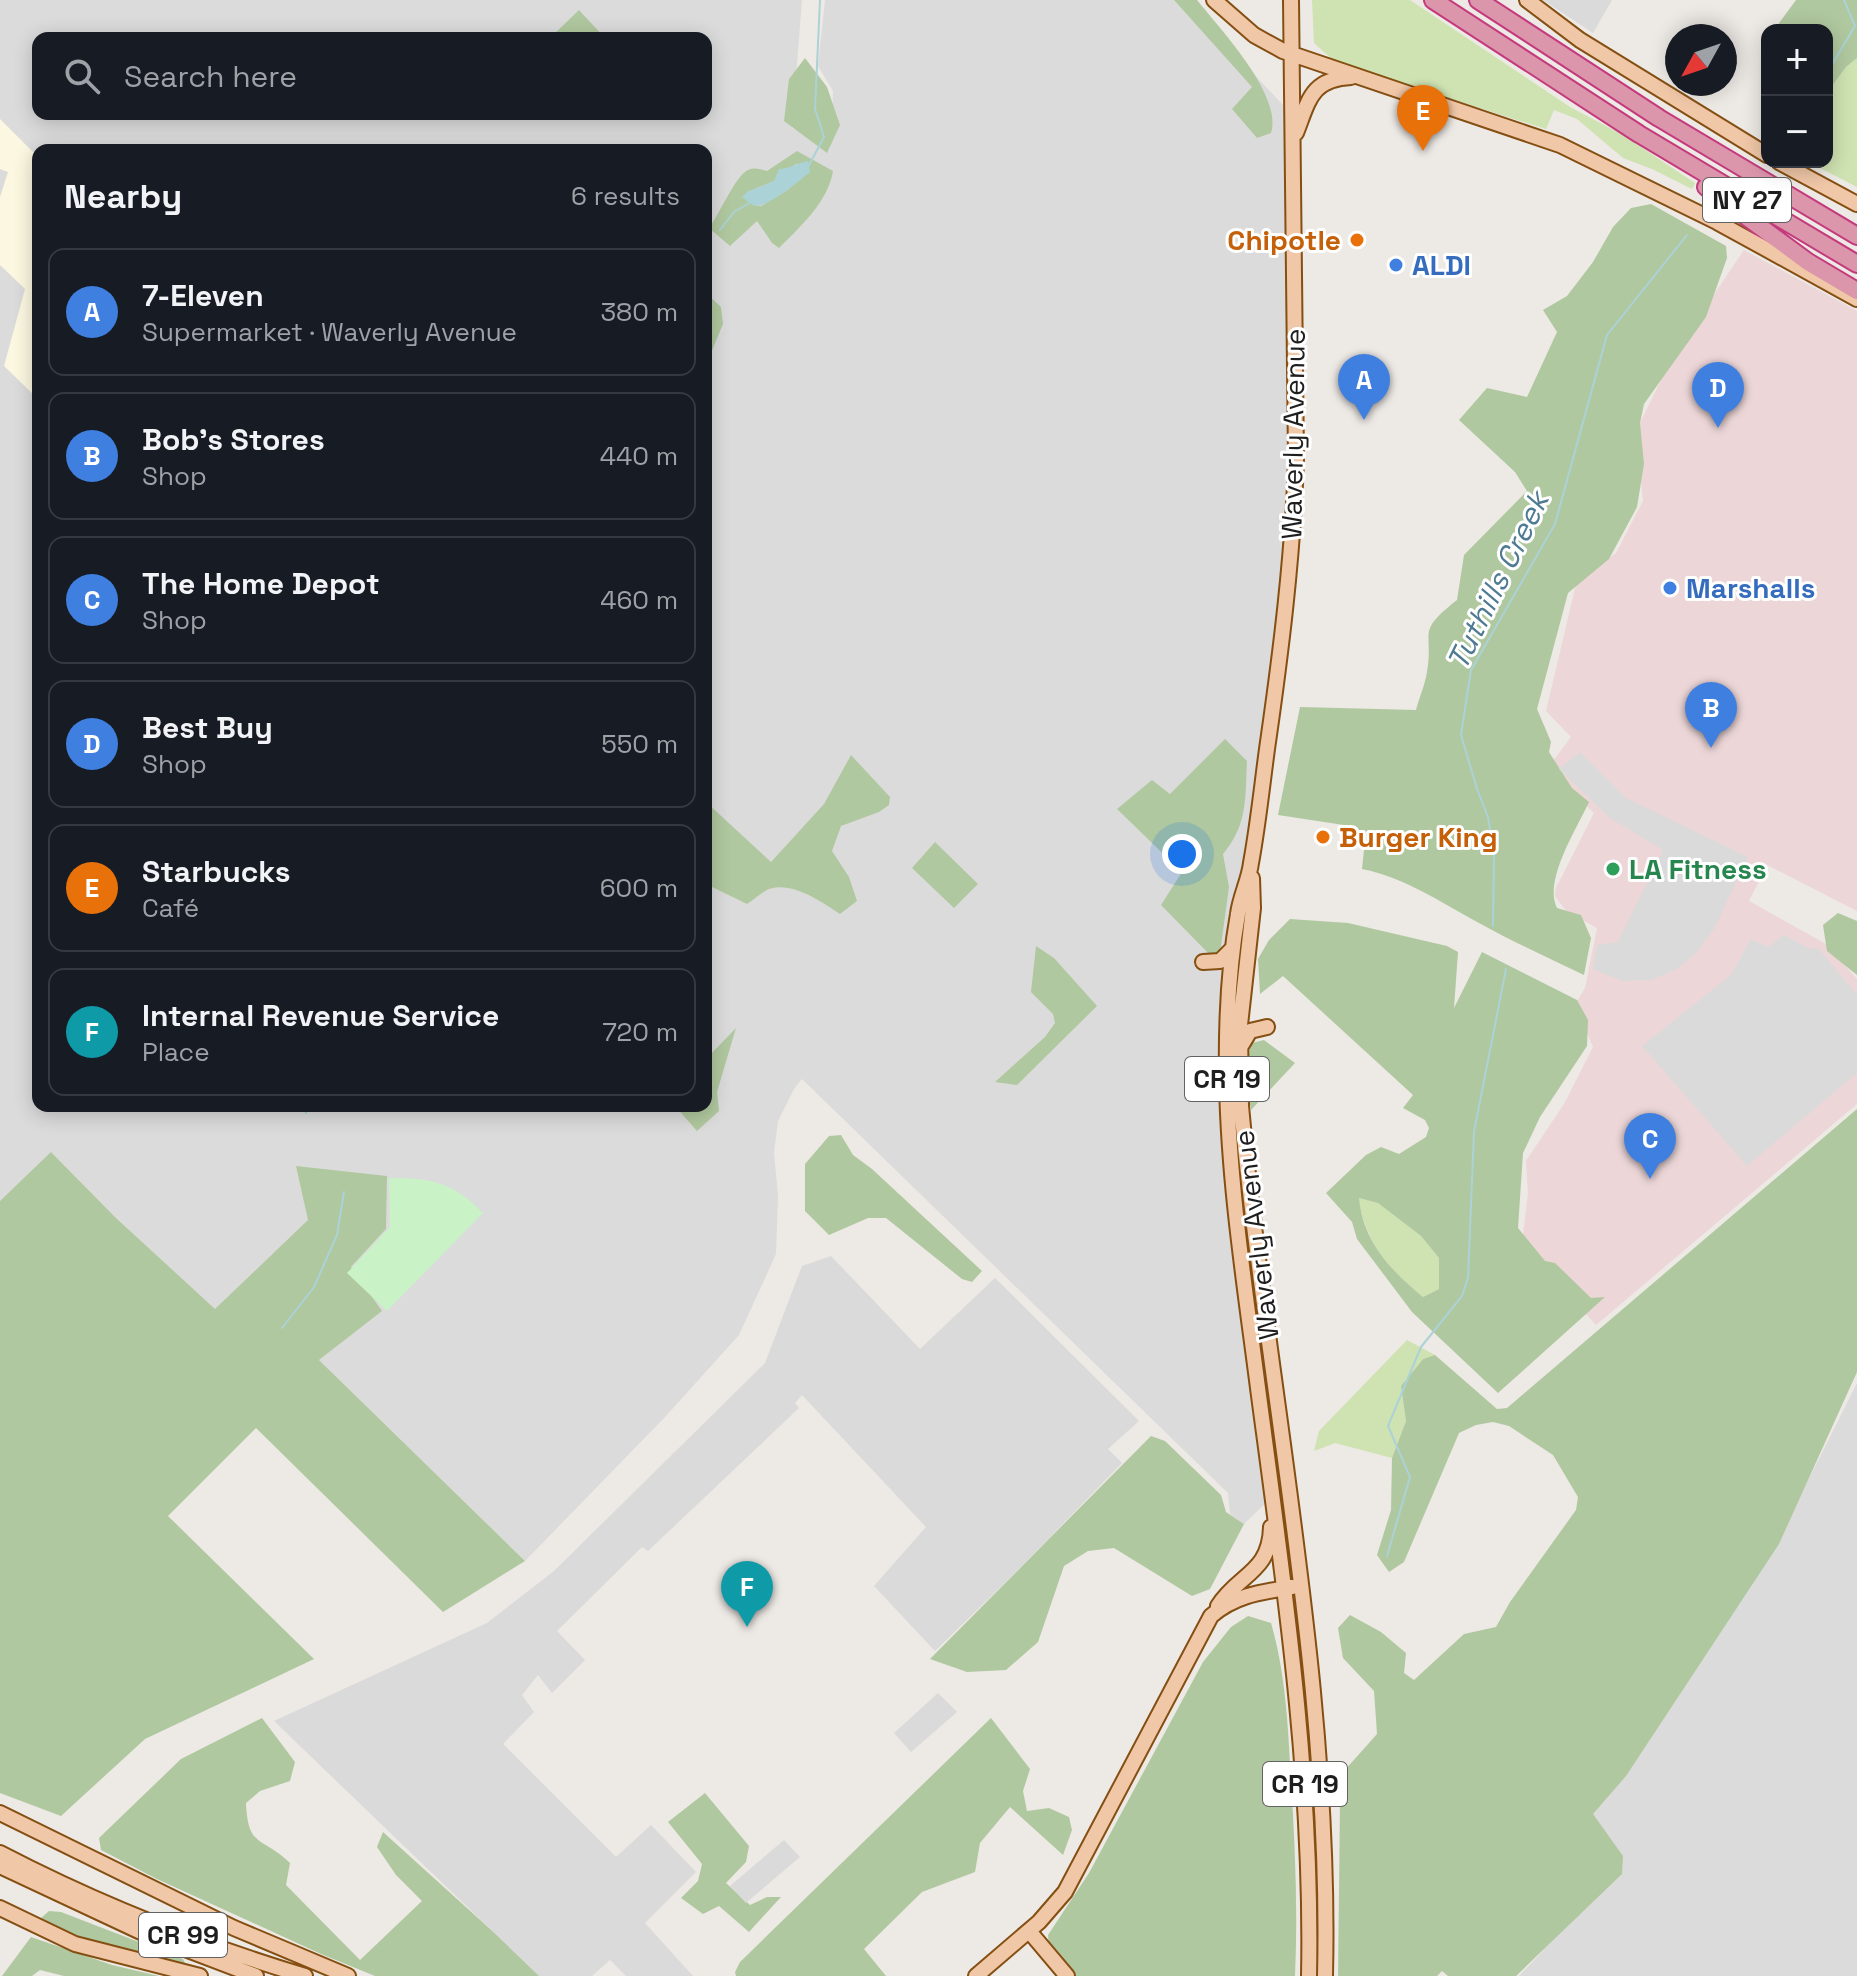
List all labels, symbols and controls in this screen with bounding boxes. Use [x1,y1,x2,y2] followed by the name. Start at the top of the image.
[1665,24,1737,96] north arrow
[1761,24,1833,168] map controls
[1761,24,1833,96] button: +
[32,32,712,120] search box
[60,54,104,98] icon: search
[124,57,297,96] text: Search here
[1397,85,1449,151] pin: E
[1761,96,1833,168] button: −
[64,175,182,218] text: Nearby
[1703,178,1791,222] road number: NY 27
[571,179,680,213] text: 6 results
[1227,222,1341,258] place label: Chipotle
[1348,231,1366,249] marker: Chipotle
[1412,247,1471,283] place label: ALDI
[1387,256,1405,274] marker: ALDI
[142,276,264,315] text: 7-Eleven
[84,295,100,329] text: A
[600,295,678,329] text: 380 m
[142,315,517,349] text: Supermarket · Waverly Avenue
[1273,328,1313,540] street label: Waverly Avenue
[1338,354,1390,420] pin: A
[1692,362,1744,428] pin: D
[142,420,325,459] text: Bob's Stores
[83,439,101,473] text: B
[600,439,678,473] text: 440 m
[142,459,207,493] text: Shop
[1438,483,1559,676] water label: Tuthills Creek
[142,564,380,603] text: The Home Depot
[1686,570,1815,606] place label: Marshalls
[1661,579,1679,597] marker: Marshalls
[84,583,100,617] text: C
[600,583,678,617] text: 460 m
[142,603,207,637] text: Shop
[1685,682,1737,748] pin: B
[142,708,273,747] text: Best Buy
[83,727,101,761] text: D
[601,727,678,761] text: 550 m
[142,747,207,781] text: Shop
[1339,819,1498,855] place label: Burger King
[1314,828,1332,846] marker: Burger King
[1162,834,1202,874] your location
[1629,851,1767,887] place label: LA Fitness
[142,852,291,891] text: Starbucks
[1604,860,1622,878] marker: LA Fitness
[85,871,99,905] text: E
[600,871,678,905] text: 600 m
[142,891,199,925] text: Café
[142,996,499,1035] text: Internal Revenue Service
[85,1015,99,1049] text: F
[602,1015,678,1049] text: 720 m
[142,1035,210,1069] text: Place
[1185,1057,1269,1101] road number: CR 19
[1624,1113,1676,1179] pin: C
[1225,1128,1287,1342] street label: Waverly Avenue
[721,1561,773,1627] pin: F
[1263,1762,1347,1806] road number: CR 19
[139,1913,227,1957] road number: CR 99

